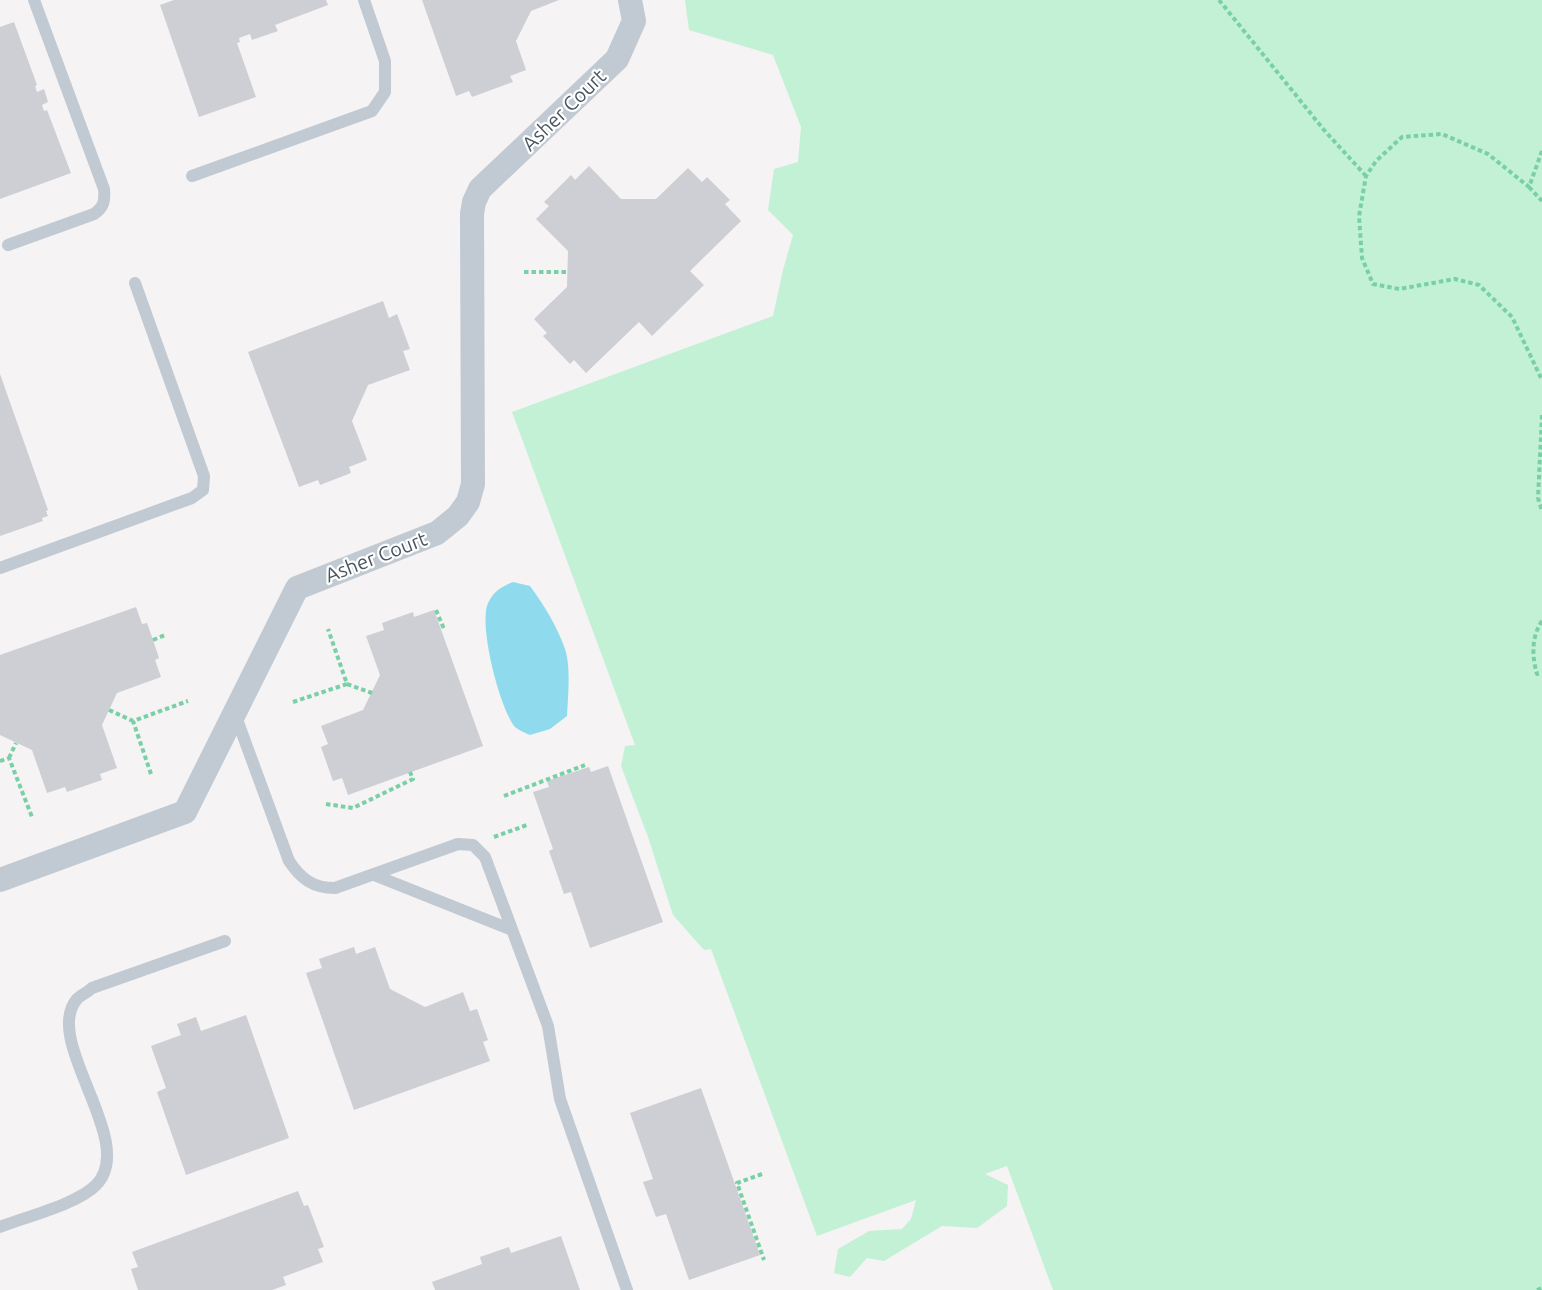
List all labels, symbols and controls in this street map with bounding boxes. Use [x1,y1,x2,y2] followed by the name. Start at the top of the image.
[517,64,610,155] street label: Asher Court
[322,527,430,587] street label: Asher Court

